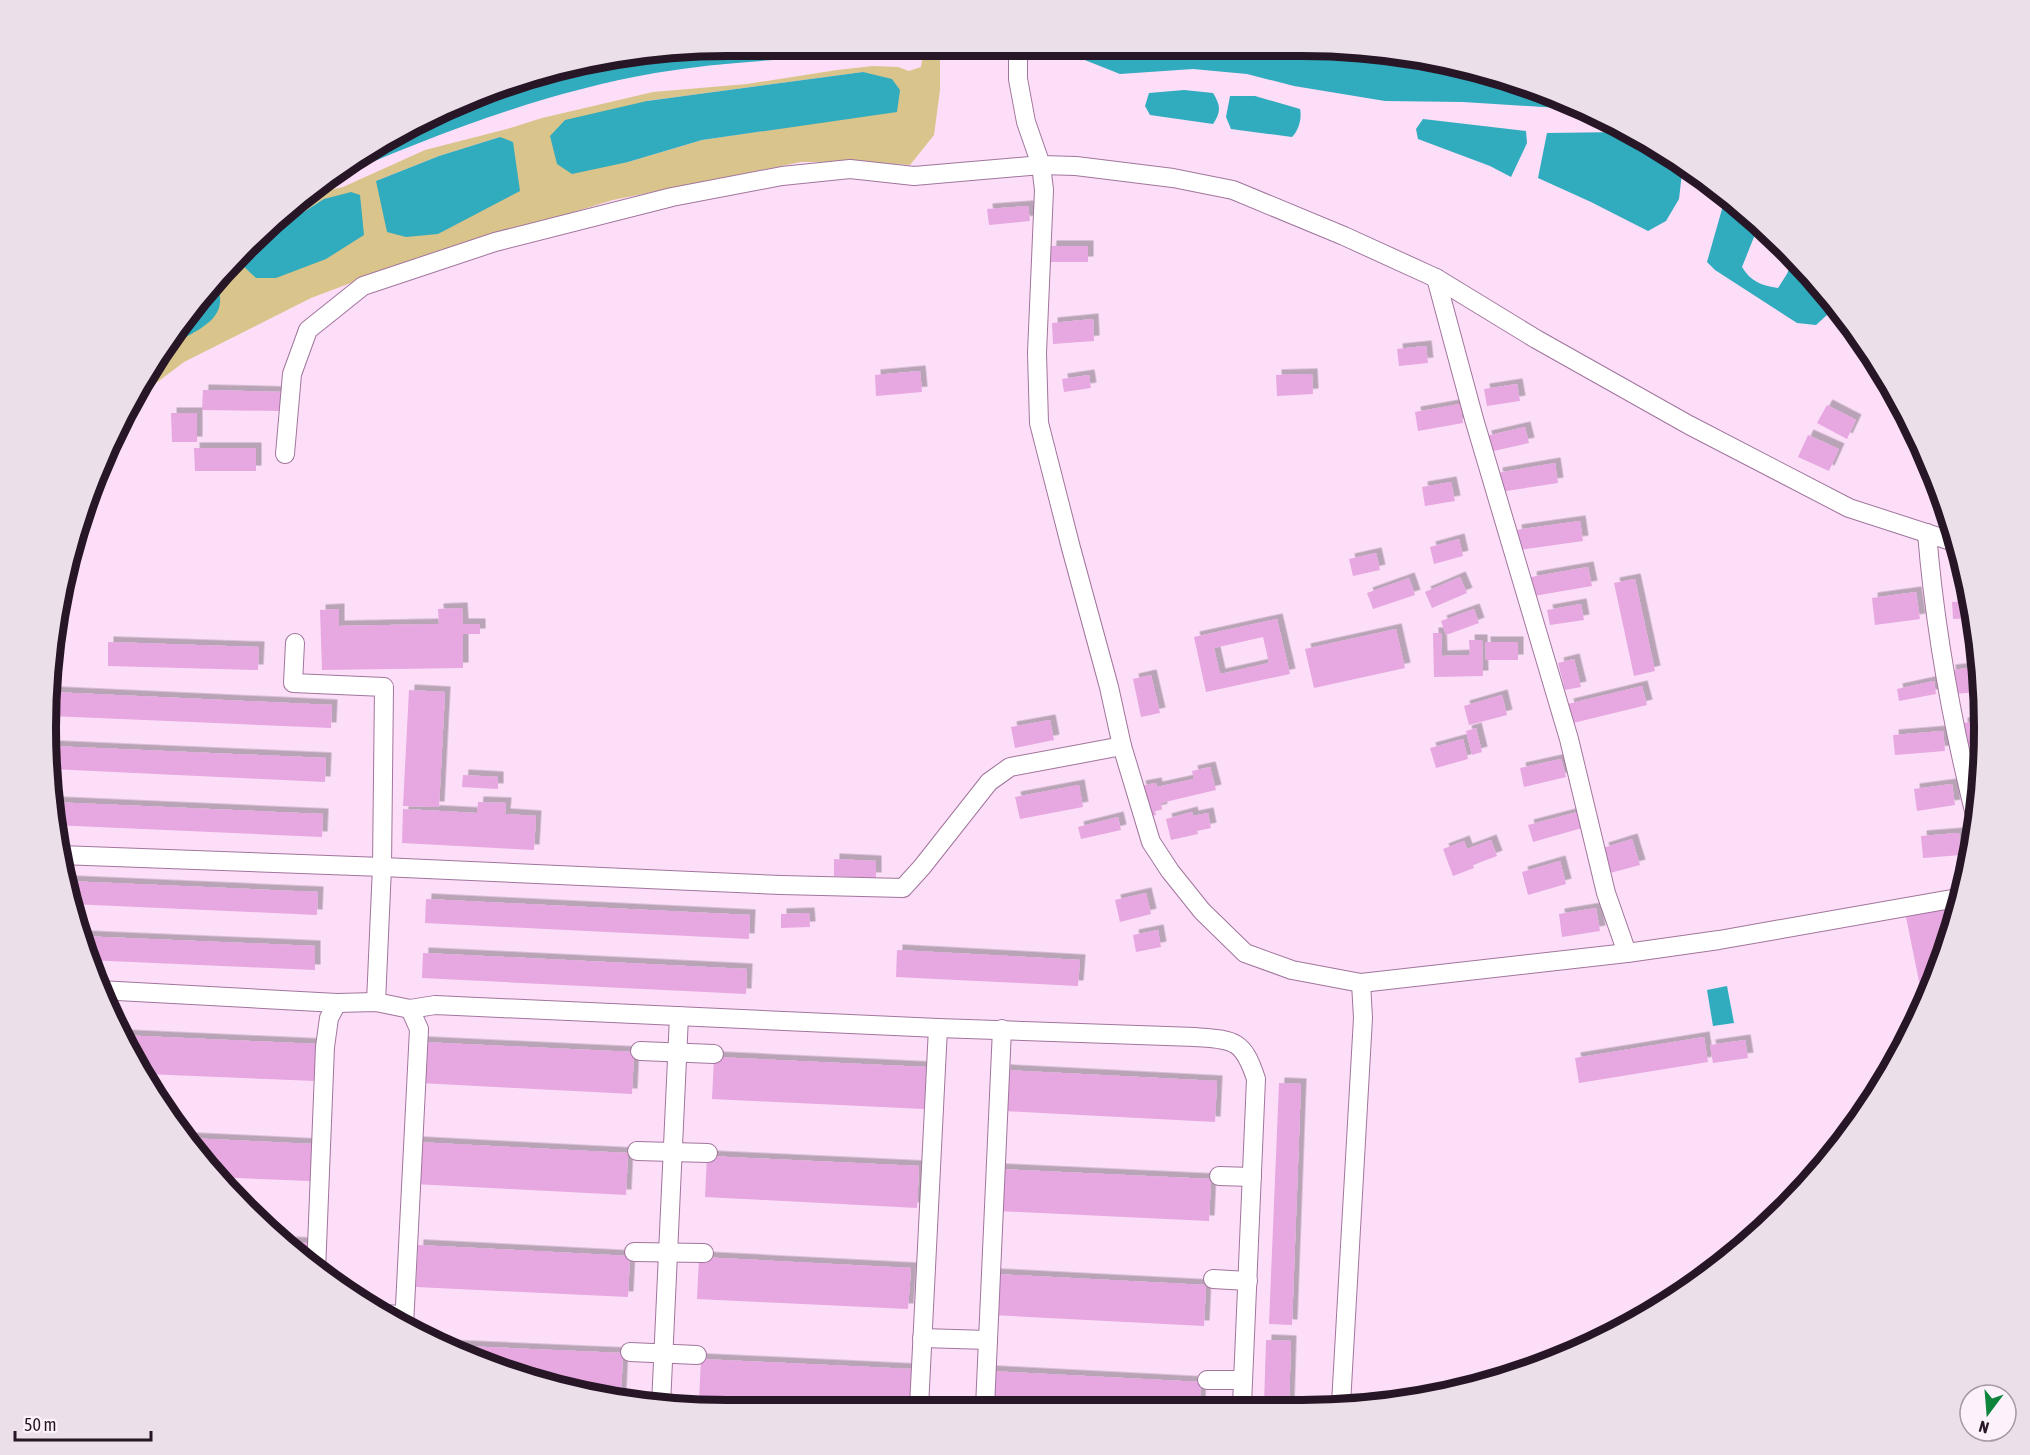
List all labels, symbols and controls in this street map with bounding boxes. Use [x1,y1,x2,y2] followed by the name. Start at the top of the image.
[1958,1383,2018,1443] north arrow
[15,1404,152,1442] scale bar
[24,1414,56,1435] text: 50 m
[1977,1417,1991,1437] text: N

